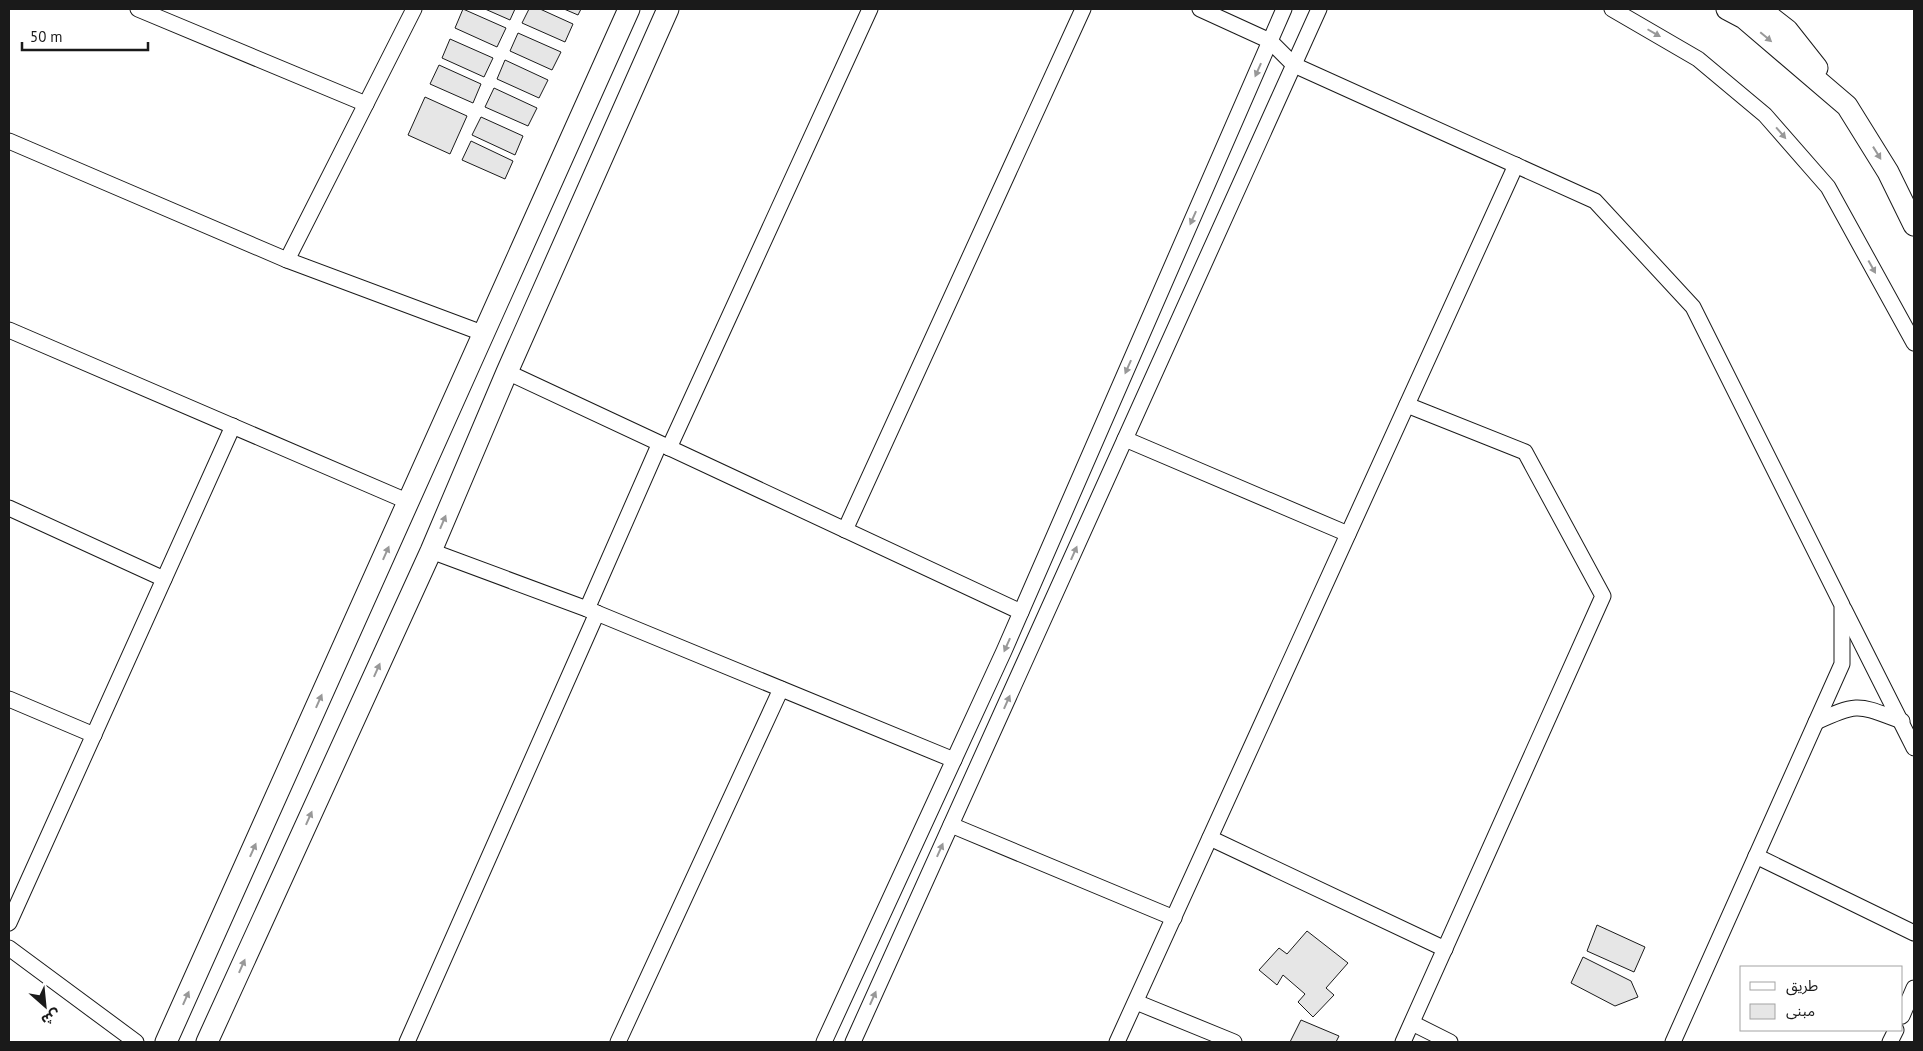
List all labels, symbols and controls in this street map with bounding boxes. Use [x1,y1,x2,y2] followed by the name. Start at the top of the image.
[22,20,149,52] scale bar
[30,27,63,46] text: 50 m
[1647,29,1661,38] one-way arrow
[1760,31,1773,42] one-way arrow
[1253,62,1261,77] one-way arrow
[1775,127,1786,139] one-way arrow
[1872,147,1881,160] one-way arrow
[1188,211,1196,226] one-way arrow
[1868,259,1876,274] one-way arrow
[1123,360,1131,374] one-way arrow
[440,515,448,529] one-way arrow
[382,546,390,560] one-way arrow
[1070,546,1078,560] one-way arrow
[1003,638,1011,652] one-way arrow
[373,663,381,677] one-way arrow
[316,694,324,708] one-way arrow
[1003,695,1011,709] one-way arrow
[306,811,314,825] one-way arrow
[249,843,257,857] one-way arrow
[936,843,944,857] one-way arrow
[238,959,246,973] one-way arrow
[1740,966,1903,1031] legend
[1786,976,1818,996] text: طريق
[20,981,70,1031] north arrow
[183,991,191,1005] one-way arrow
[870,991,878,1005] one-way arrow
[1786,1001,1815,1020] text: مبنى
[38,1005,64,1030] text: ش

